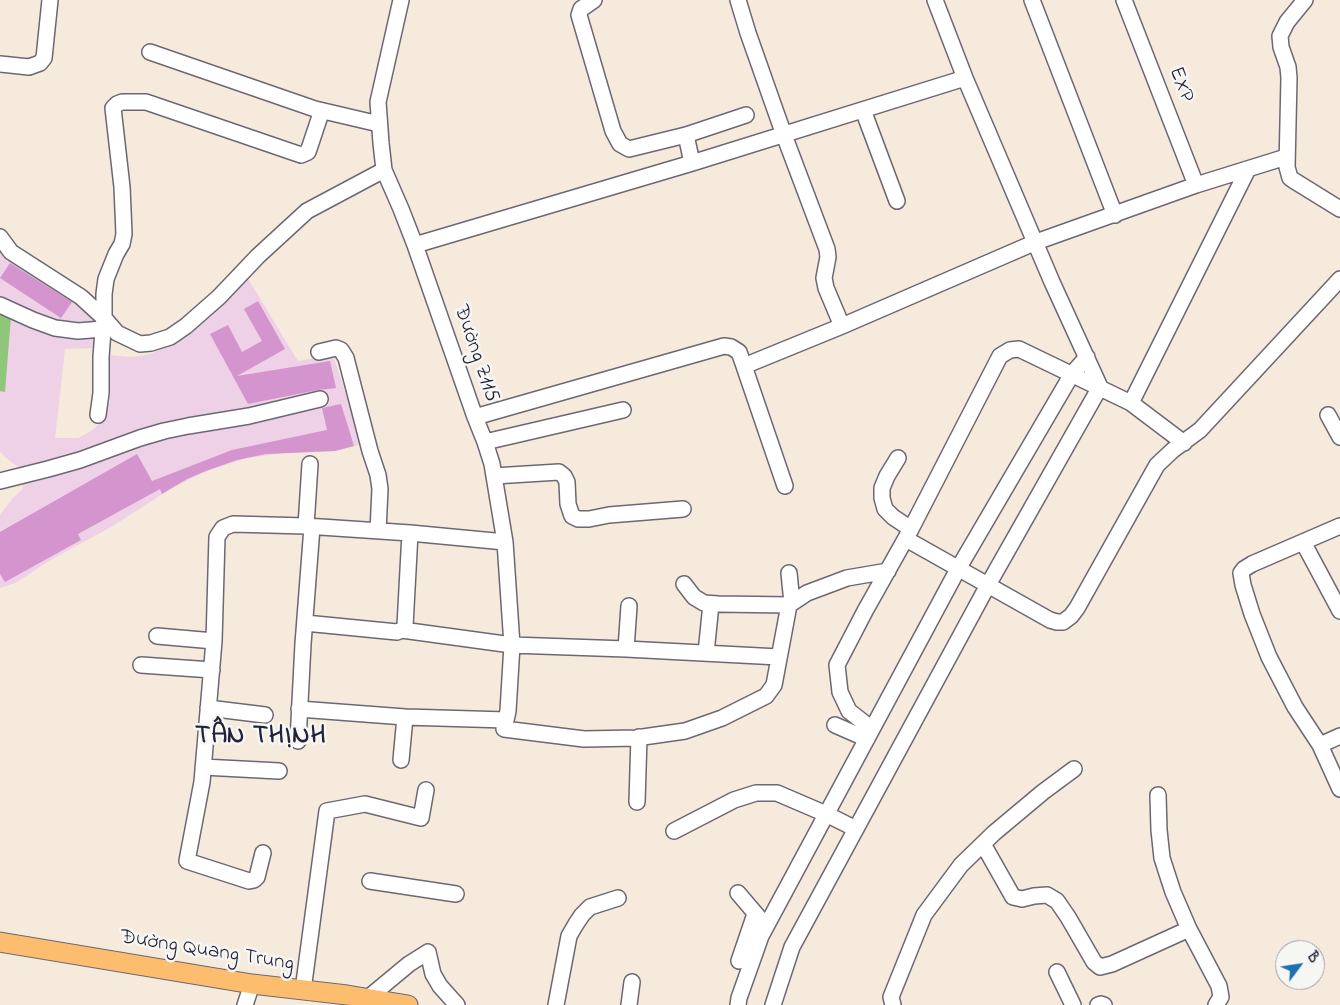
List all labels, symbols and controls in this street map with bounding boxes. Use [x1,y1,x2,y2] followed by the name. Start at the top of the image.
[1162,64,1198,106] street label: EXP
[447,302,503,406] street label: Đường Z115
[194,722,328,754] district label: TÂN THỊNH
[118,926,296,978] street label: Đường Quang Trung
[1275,940,1325,990] north arrow
[1301,948,1324,967] text: B

